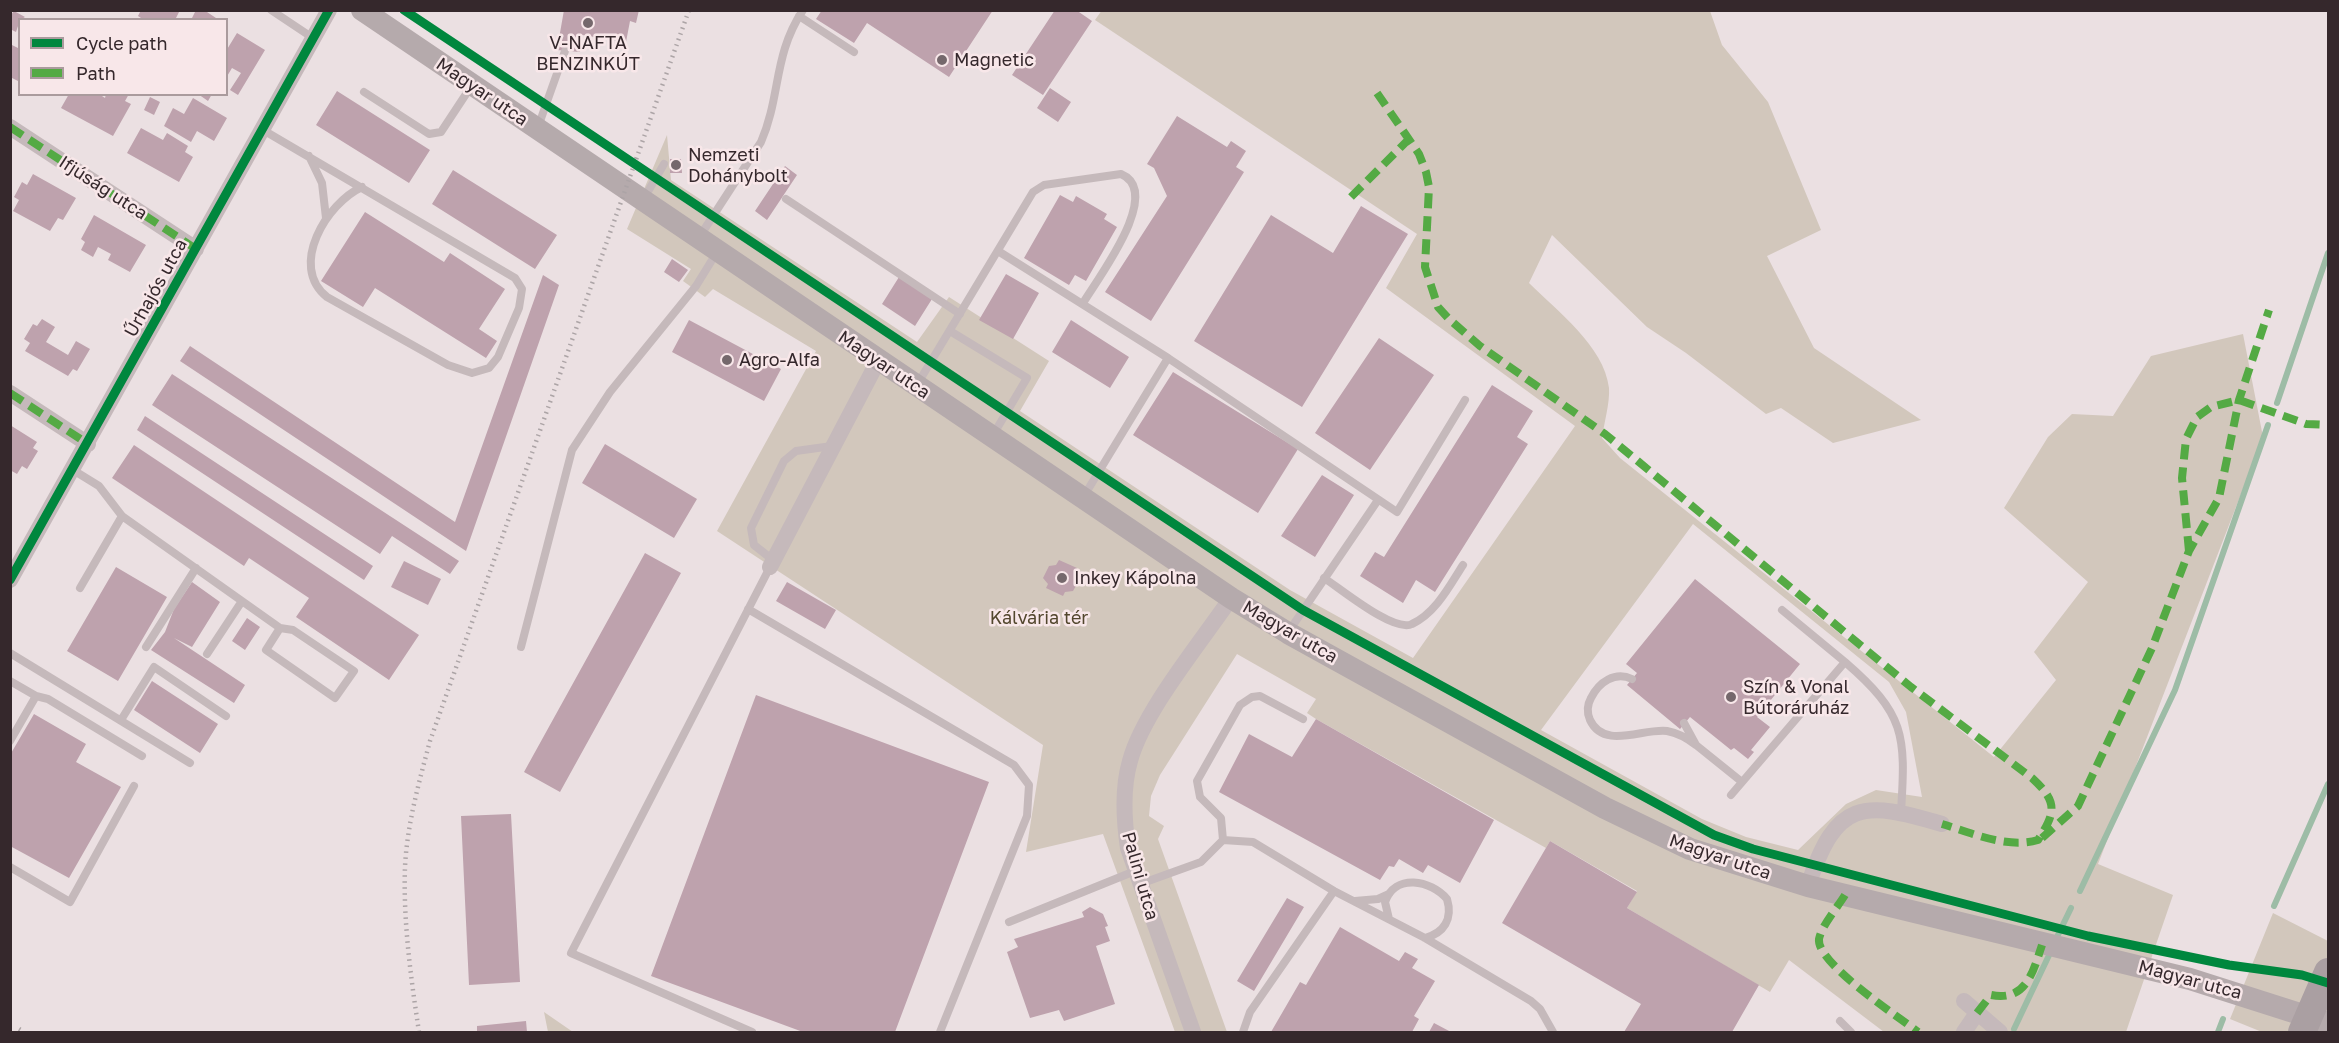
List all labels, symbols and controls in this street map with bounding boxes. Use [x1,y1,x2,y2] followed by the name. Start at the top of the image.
[581,16,595,30] marker: V-NAFTA BENZINKÚT
[18,18,228,96] legend
[76,32,168,54] text: Cycle path
[536,32,640,74] place label: V-NAFTA BENZINKÚT
[954,49,1034,71] place label: Magnetic
[432,53,532,131] street label: Magyar utca
[935,53,949,67] marker: Magnetic
[76,62,116,84] text: Path
[688,144,788,186] place label: Nemzeti Dohánybolt
[55,151,151,225] street label: Ifjúság utca
[669,158,683,172] marker: Nemzeti Dohánybolt
[120,235,192,341] street label: Űrhajós utca
[834,326,934,404] street label: Magyar utca
[739,349,820,371] place label: Agro-Alfa
[720,353,734,367] marker: Agro-Alfa
[1074,567,1196,589] place label: Inkey Kápolna
[1055,571,1069,585] marker: Inkey Kápolna
[1239,596,1341,668] street label: Magyar utca
[990,607,1088,629] park label: Kálvária tér
[1743,676,1849,718] place label: Szín & Vonal Bútoráruház
[1724,690,1738,704] marker: Szín & Vonal Bútoráruház
[1117,829,1163,923] street label: Palini utca
[1666,830,1774,884] street label: Magyar utca
[2136,956,2244,1004] street label: Magyar utca

